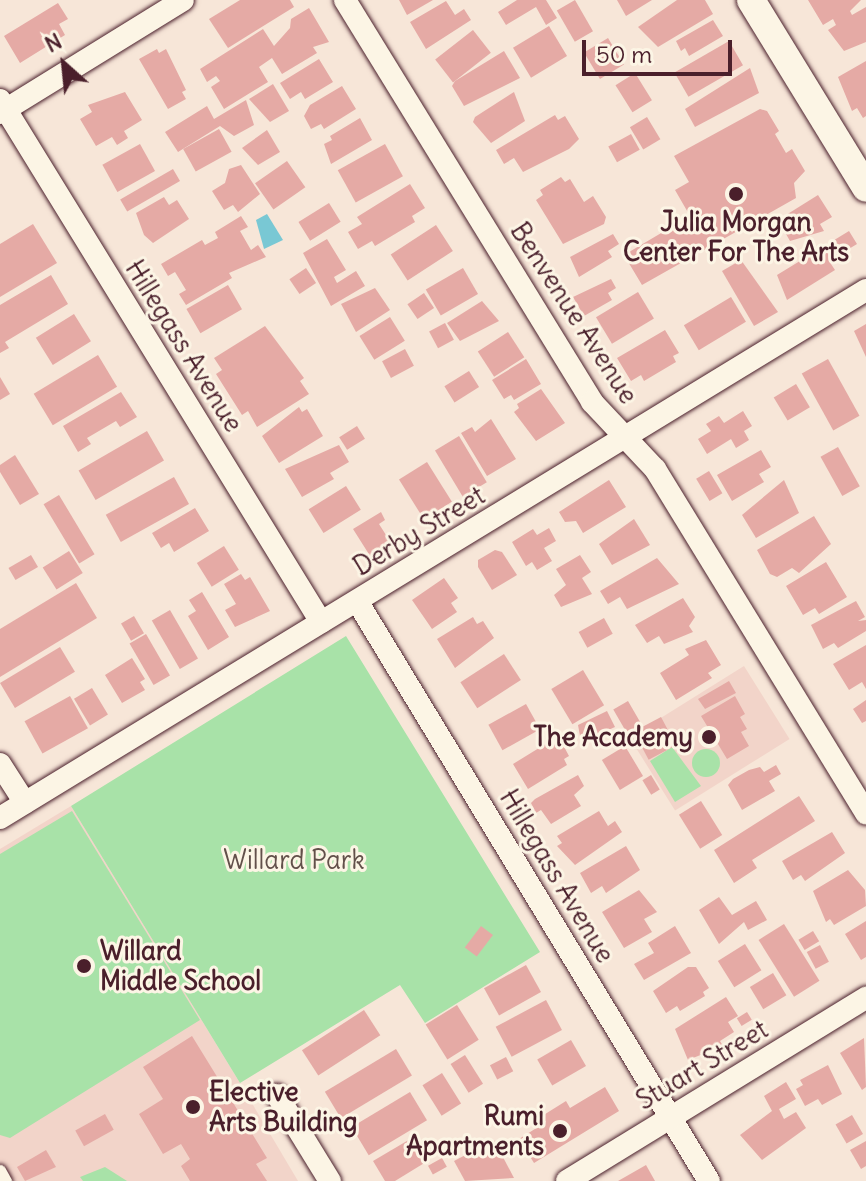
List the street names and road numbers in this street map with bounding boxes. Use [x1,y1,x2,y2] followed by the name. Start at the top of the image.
[504,217,644,409] street label: Benvenue Avenue
[119,254,249,438] street label: Hillegass Avenue
[348,480,490,582] street label: Derby Street
[493,784,621,968] street label: Hillegass Avenue
[631,1014,773,1116] street label: Stuart Street

